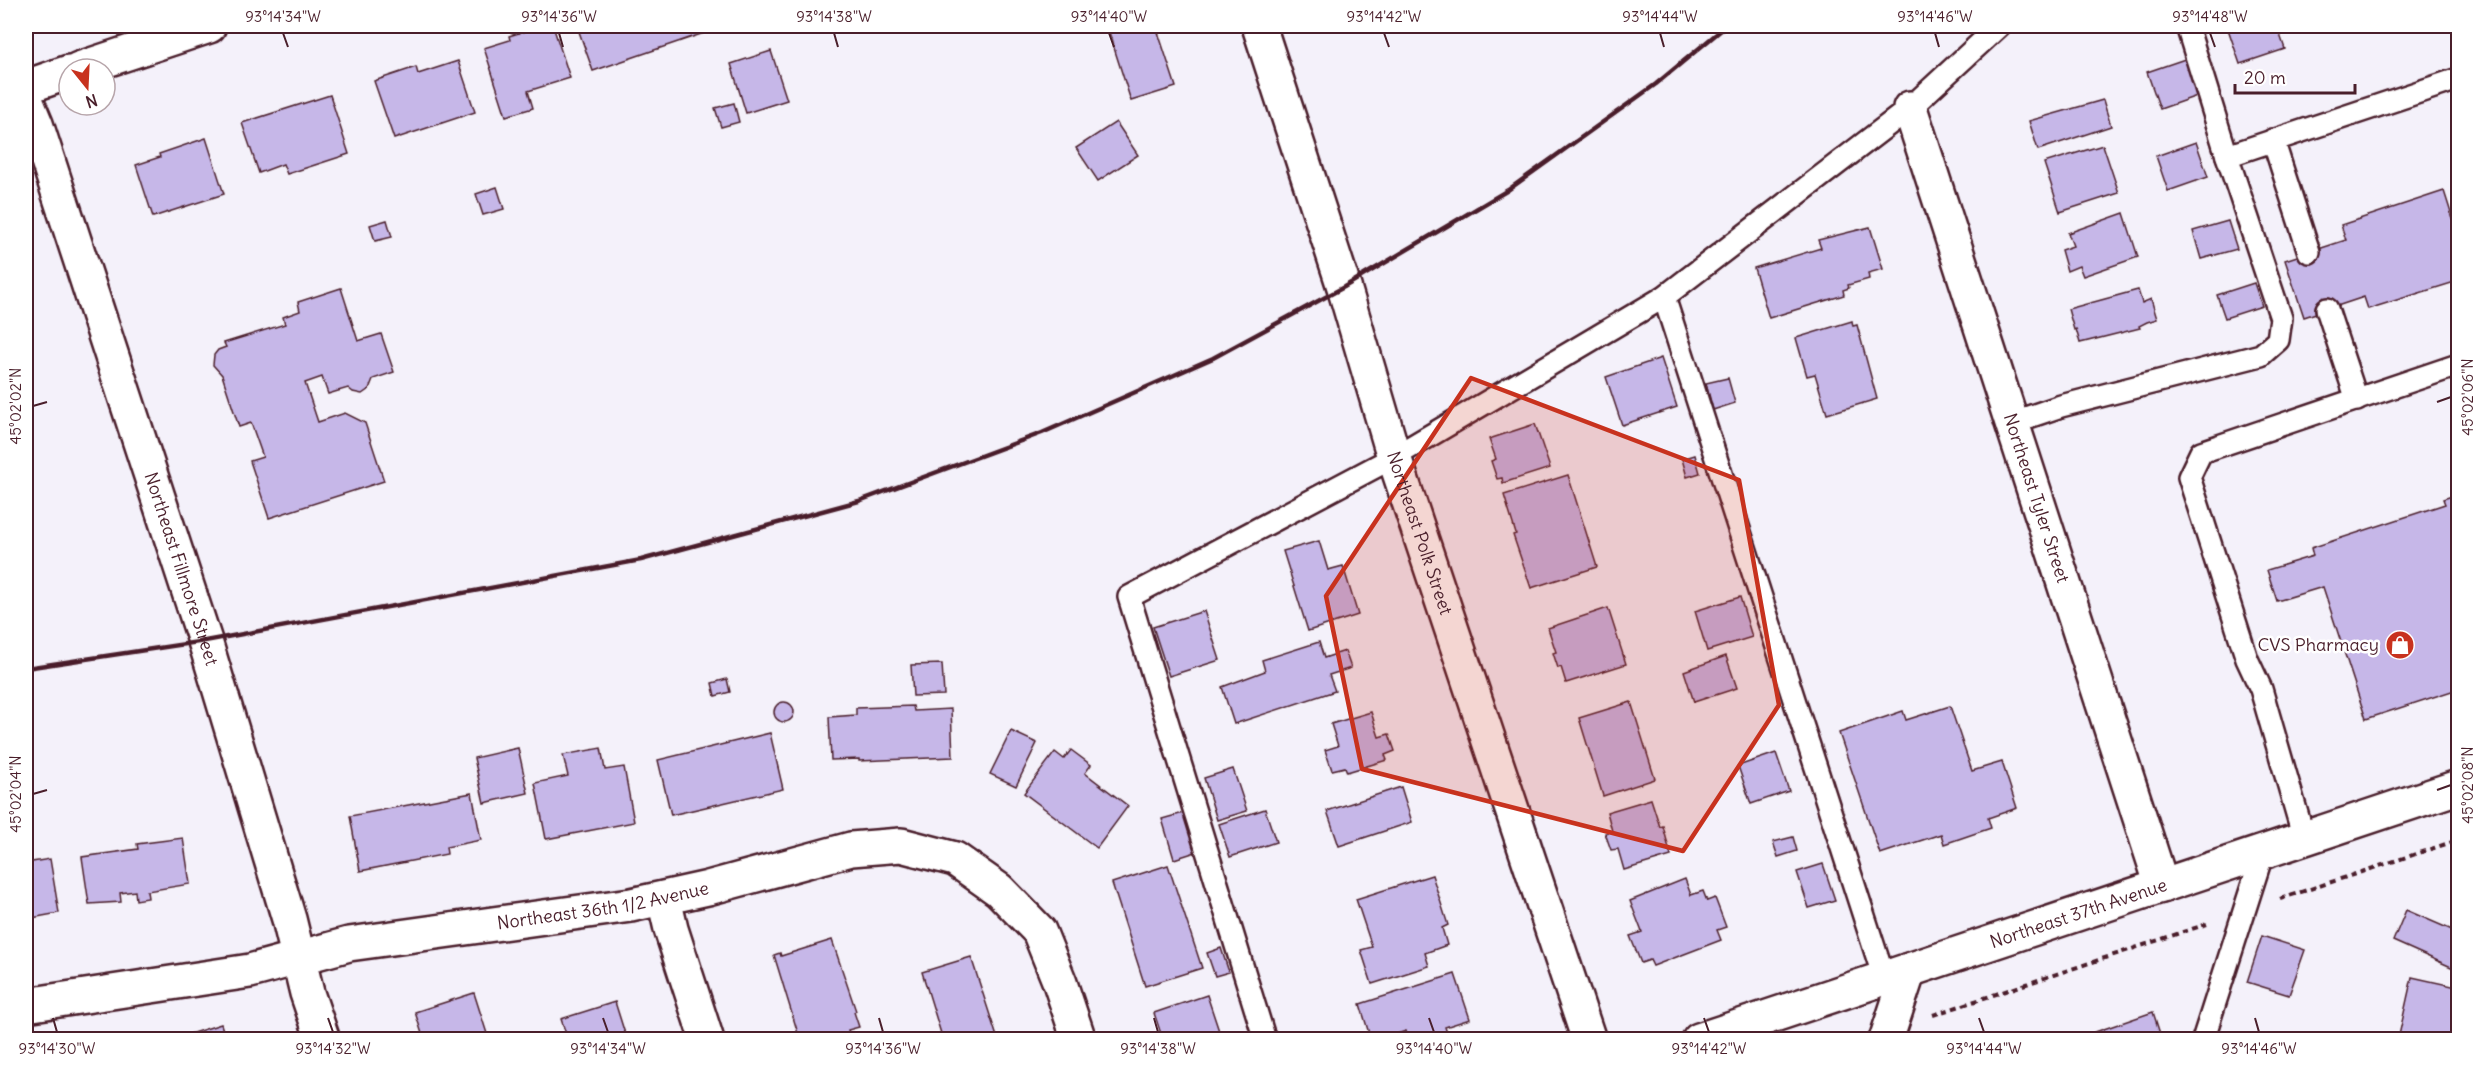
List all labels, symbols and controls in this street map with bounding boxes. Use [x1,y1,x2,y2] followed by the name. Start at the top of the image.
[245,7,321,26] text: 93°14'34"W
[521,7,597,26] text: 93°14'36"W
[796,7,872,26] text: 93°14'38"W
[1071,7,1148,26] text: 93°14'40"W
[1347,7,1422,26] text: 93°14'42"W
[1622,7,1698,26] text: 93°14'44"W
[1897,7,1973,26] text: 93°14'46"W
[2172,7,2248,26] text: 93°14'48"W
[57,57,117,117] north arrow
[2235,57,2355,95] scale bar
[2244,66,2286,89] text: 20 m
[83,90,100,112] text: N
[2458,358,2477,436] text: 45°02'06"N
[6,368,25,444] text: 45°02'02"N
[1999,410,2075,585] street label: Northeast Tyler Street
[1382,448,1458,618] street label: Northeast Polk Street
[140,469,224,668] street label: Northeast Fillmore Street
[2384,629,2416,661] shop icon: CVS Pharmacy
[2257,633,2379,656] place label: CVS Pharmacy
[2458,746,2477,824] text: 45°02'08"N
[6,755,25,833] text: 45°02'04"N
[1987,873,2170,953] street label: Northeast 37th Avenue
[496,876,711,934] street label: Northeast 36th 1/2 Avenue
[19,1039,96,1058] text: 93°14'30"W
[295,1039,371,1058] text: 93°14'32"W
[570,1039,646,1058] text: 93°14'34"W
[845,1039,921,1058] text: 93°14'36"W
[1120,1039,1196,1058] text: 93°14'38"W
[1396,1039,1473,1058] text: 93°14'40"W
[1672,1039,1747,1058] text: 93°14'42"W
[1946,1039,2022,1058] text: 93°14'44"W
[2221,1039,2297,1058] text: 93°14'46"W

